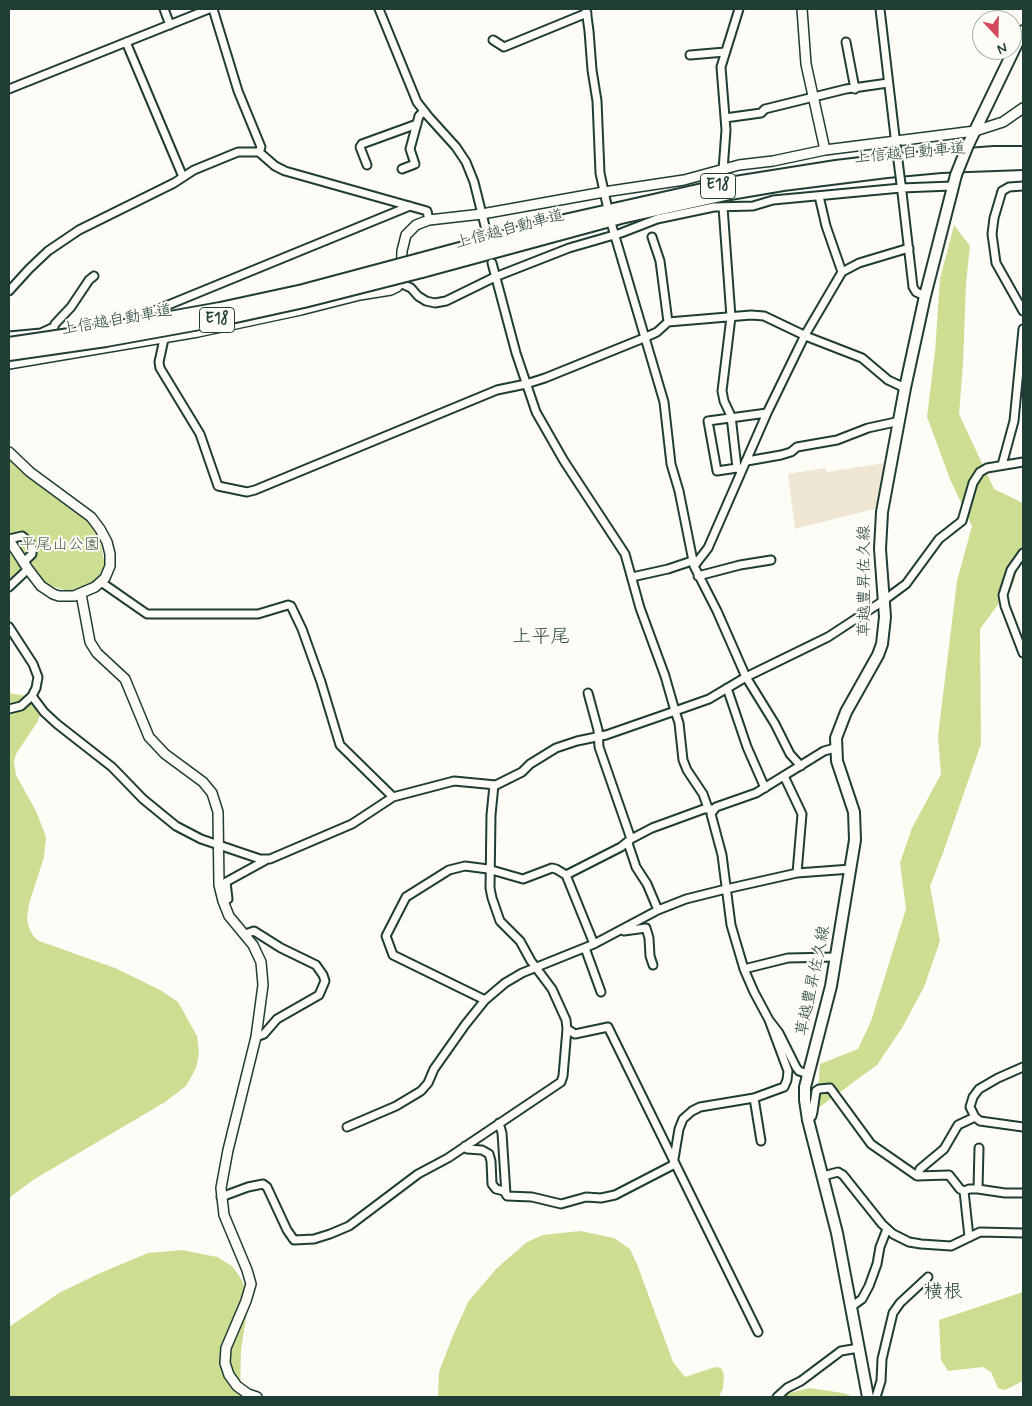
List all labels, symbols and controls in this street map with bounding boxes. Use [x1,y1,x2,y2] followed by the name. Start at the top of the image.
[972,10,1022,60] north arrow
[994,38,1010,58] text: N
[853,140,967,168] street label: 上信越自動車道
[700,174,736,198] road number: E18
[453,206,567,254] street label: 上信越自動車道
[60,302,174,340] street label: 上信越自動車道
[200,308,234,332] road number: E18
[856,525,876,637] street label: 草越豊昇佐久線
[20,536,100,556] park label: 平尾山公園
[513,627,569,649] district label: 上平尾
[793,924,835,1038] street label: 草越豊昇佐久線
[924,1282,962,1304] district label: 横根

